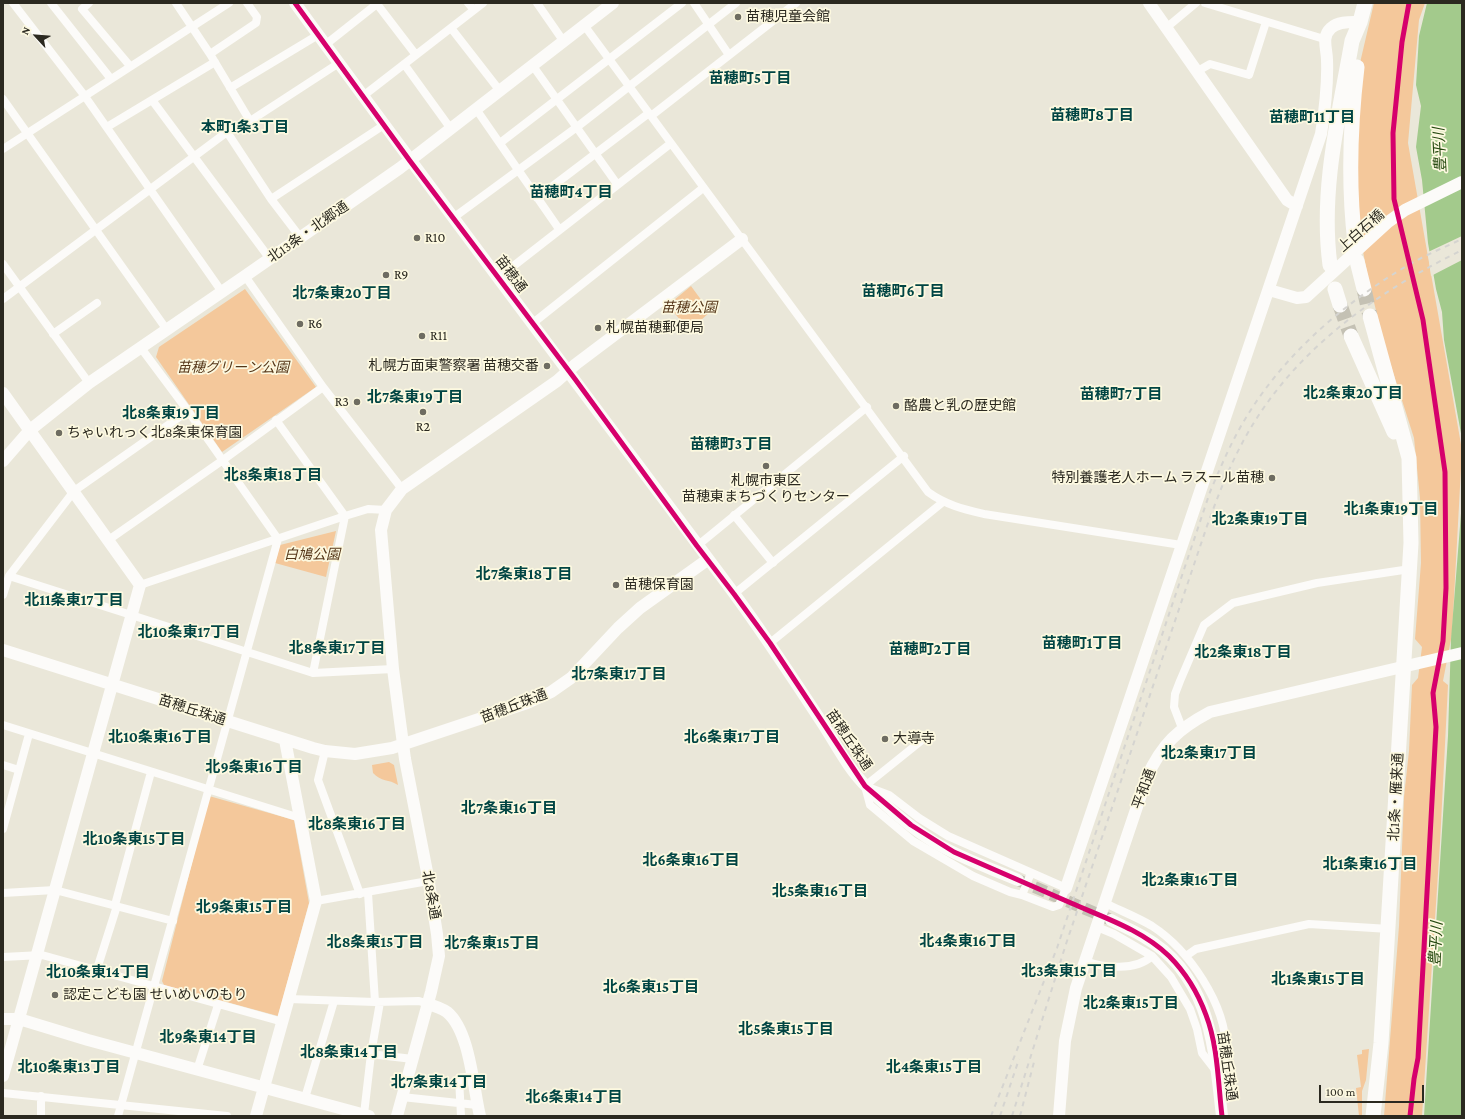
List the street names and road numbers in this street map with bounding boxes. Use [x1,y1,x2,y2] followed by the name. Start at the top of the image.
[264,198,352,266] street label: 北13条・北郷通
[1334,206,1388,256] street label: 上白石橋
[492,252,530,296] street label: 苗穂通
[478,686,550,726] street label: 苗穂丘珠通
[156,691,228,729] street label: 苗穂丘珠通
[822,706,876,774] street label: 苗穂丘珠通
[1385,752,1407,842] street label: 北1条・雁来通
[1129,766,1159,812] street label: 平和通
[418,869,444,921] street label: 北8条通
[1214,1030,1240,1102] street label: 苗穂丘珠通

